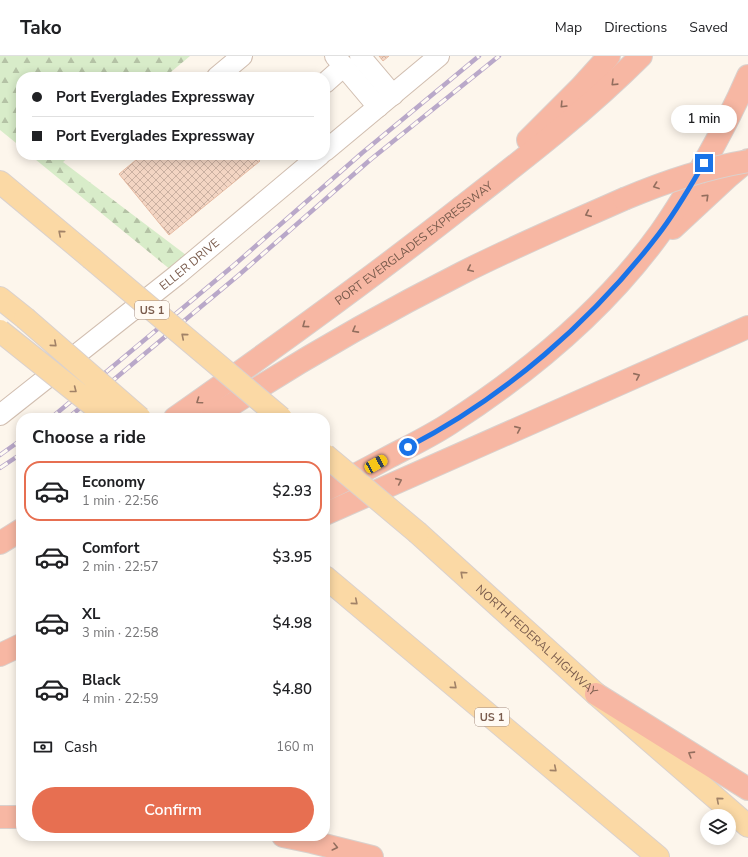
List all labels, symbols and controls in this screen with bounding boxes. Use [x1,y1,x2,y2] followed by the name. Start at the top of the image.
[20,15,62,41] text: Tako
[555,18,582,37] text: Map
[604,18,667,37] text: Directions
[689,18,728,37] text: Saved
[611,78,618,85] one-way arrow
[56,87,254,107] text: Port Everglades Expressway
[560,100,568,108] one-way arrow
[671,105,737,133] callout: 1 min
[687,110,721,128] text: 1 min
[56,126,254,146] text: Port Everglades Expressway
[695,154,713,172] route end
[332,177,497,309] street label: PORT EVERGLADES EXPRESSWAY
[653,181,660,189] one-way arrow
[702,195,709,202] one-way arrow
[585,210,592,218] one-way arrow
[59,231,66,238] one-way arrow
[156,235,223,294] street label: ELLER DRIVE
[467,264,475,272] one-way arrow
[135,301,169,319] road number: US 1
[302,321,309,328] one-way arrow
[352,325,360,332] one-way arrow
[181,334,188,341] one-way arrow
[50,339,57,346] one-way arrow
[632,373,640,381] one-way arrow
[70,386,77,393] one-way arrow
[196,396,203,404] one-way arrow
[32,425,146,449] text: Choose a ride
[514,425,521,433] one-way arrow
[399,438,417,456] route start
[363,453,389,475] car
[82,472,145,492] text: Economy
[34,473,70,509] icon: car
[395,478,402,486] one-way arrow
[272,481,312,501] text: $2.93
[82,492,158,510] text: 1 min · 22:56
[82,538,139,558] text: Comfort
[34,539,70,575] icon: car
[272,547,312,567] text: $3.95
[82,558,158,576] text: 2 min · 22:57
[460,572,467,579] one-way arrow
[472,581,602,700] street label: NORTH FEDERAL HIGHWAY
[350,598,358,605] one-way arrow
[82,604,101,624] text: XL
[34,605,70,641] icon: car
[272,613,312,633] text: $4.98
[82,624,158,642] text: 3 min · 22:58
[82,670,120,690] text: Black
[34,671,70,707] icon: car
[272,679,312,699] text: $4.80
[450,681,457,688] one-way arrow
[82,690,158,708] text: 4 min · 22:59
[475,708,509,726] road number: US 1
[32,736,54,758] icon: cash
[64,737,98,757] text: Cash
[276,738,314,756] text: 160 m
[688,751,695,759] one-way arrow
[549,765,557,772] one-way arrow
[32,787,314,833] button: Confirm
[716,798,723,805] one-way arrow
[700,809,736,845] map controls
[700,809,736,845] button: layers
[331,842,338,851] one-way arrow

